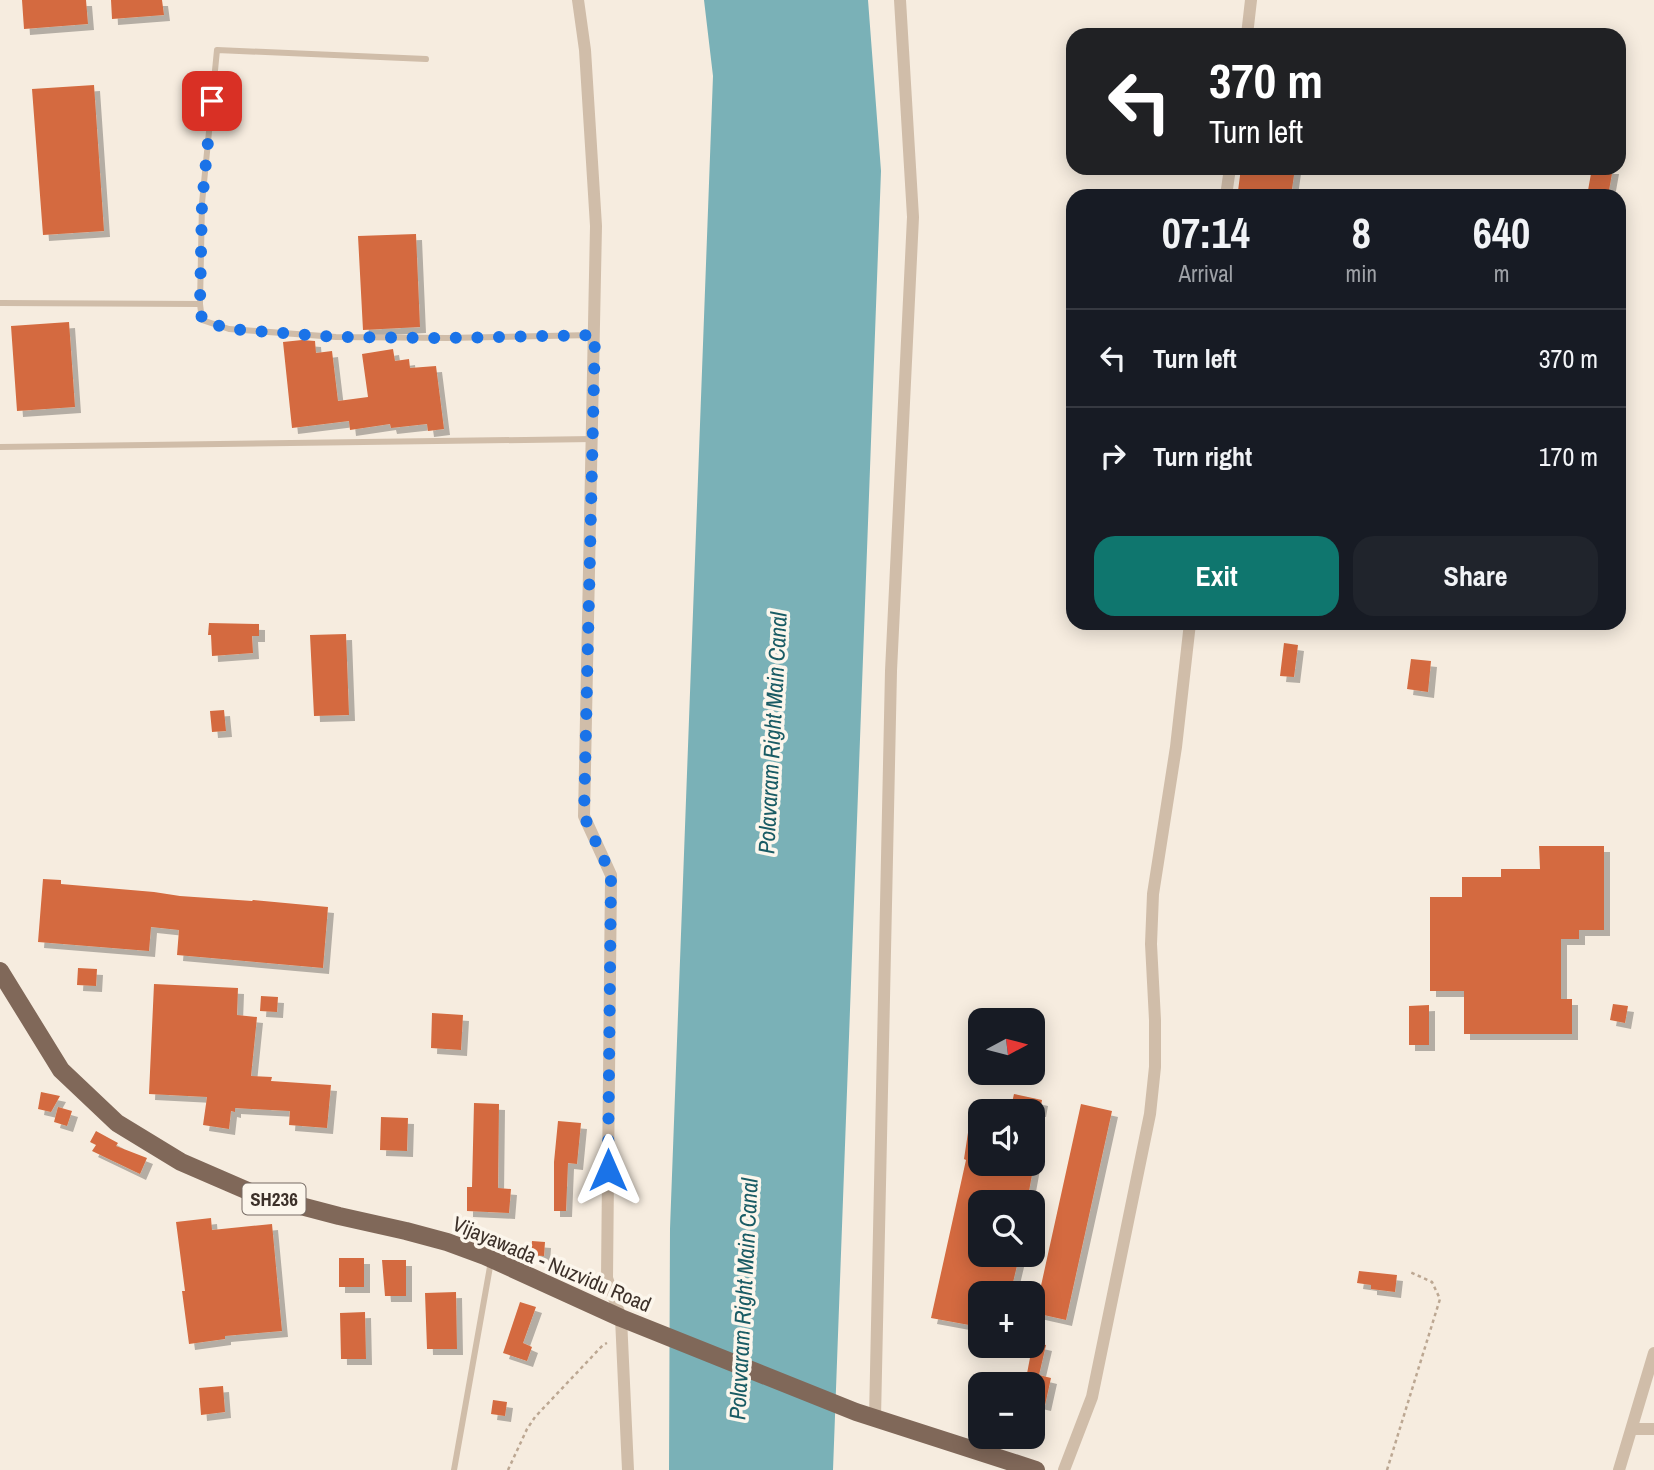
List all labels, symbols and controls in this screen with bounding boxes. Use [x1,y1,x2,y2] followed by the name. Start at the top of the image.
[1209,47,1323,113] text: 370 m
[1094,56,1185,147] icon: left
[182,71,242,131] pin
[193,82,231,120] icon: arrive
[1209,110,1303,153] text: Turn left
[1162,205,1250,261] text: 07:14
[1352,205,1371,261] text: 8
[1473,205,1530,261] text: 640
[1179,258,1233,289] text: Arrival
[1346,258,1377,289] text: min
[1494,258,1509,289] text: m
[1094,339,1132,377] icon: left
[1153,341,1237,376] text: Turn left
[1539,341,1598,376] text: 370 m
[1094,437,1132,475] icon: right
[1153,439,1252,474] text: Turn right
[1539,439,1598,474] text: 170 m
[1094,536,1339,616] button: Exit
[1353,536,1598,616] button: Share
[750,610,794,855] water label: Polavaram Right Main Canal
[968,1008,1045,1085] north arrow
[968,1008,1045,1449] map controls
[968,1099,1045,1176] button: sound
[571,1133,645,1207] position arrow
[721,1176,765,1421] water label: Polavaram Right Main Canal
[243,1184,306,1214] road number: SH236
[968,1190,1045,1267] button: search
[448,1209,656,1319] street label: Vijayawada - Nuzvidu Road
[968,1281,1045,1358] button: +
[968,1372,1045,1449] button: −

